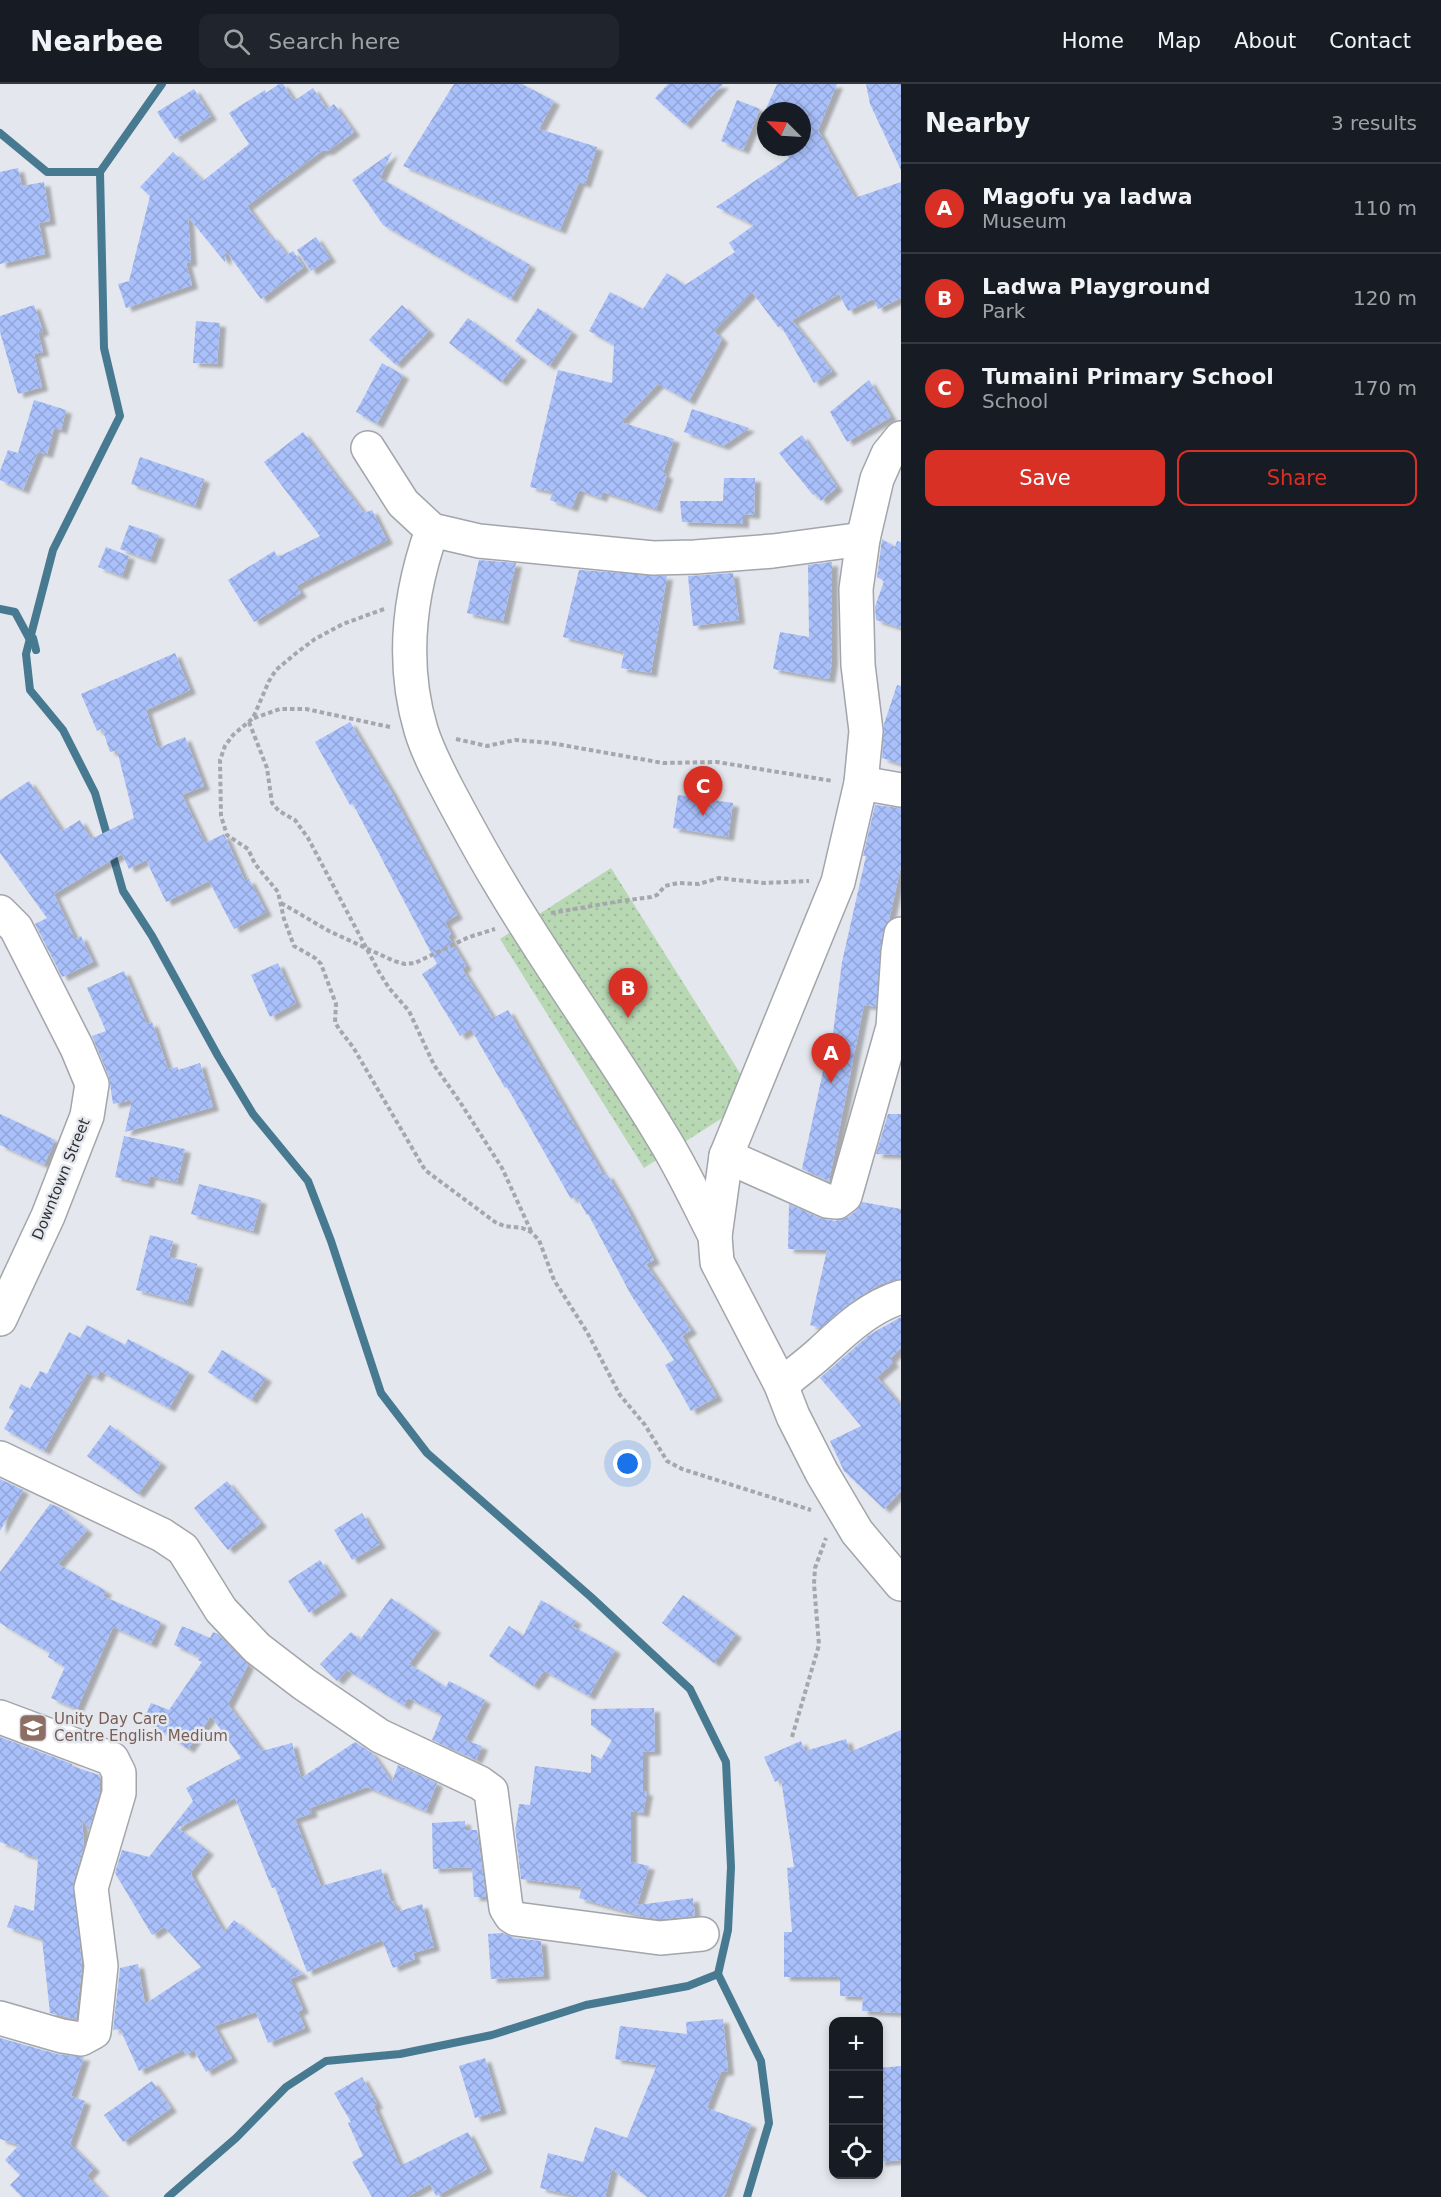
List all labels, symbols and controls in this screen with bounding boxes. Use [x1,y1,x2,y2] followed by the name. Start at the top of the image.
[199,14,619,68] search box
[30,25,163,58] text: Nearbee
[220,25,253,58] icon: search
[268,29,400,54] text: Search here
[1062,29,1124,53] text: Home
[1157,29,1201,53] text: Map
[1234,29,1296,53] text: About
[1329,29,1411,53] text: Contact
[757,102,811,156] north arrow
[925,108,1030,138] text: Nearby
[1331,111,1417,135] text: 3 results
[982,184,1193,209] text: Magofu ya ladwa
[937,196,952,220] text: A
[1353,196,1417,220] text: 110 m
[982,209,1067,233] text: Museum
[982,274,1210,299] text: Ladwa Playground
[937,286,952,310] text: B
[1353,286,1417,310] text: 120 m
[982,299,1025,323] text: Park
[982,364,1274,389] text: Tumaini Primary School
[937,376,952,400] text: C
[1353,376,1417,400] text: 170 m
[982,389,1048,413] text: School
[925,450,1165,506] button: Save
[1177,450,1417,506] button: Share
[684,766,722,816] pin: C
[608,968,648,1018] pin: B
[812,1034,850,1083] pin: A
[28,1115,94,1242] street label: Downtown Street
[613,1449,642,1478] your location
[54,1710,228,1745] place label: Unity Day Care Centre English Medium
[17,1712,49,1744] school or university icon: Unity Day Care Centre English Medium
[829,2017,883,2179] map controls
[829,2017,883,2071] button: +
[829,2071,883,2125] button: −
[829,2125,883,2179] button: locate

